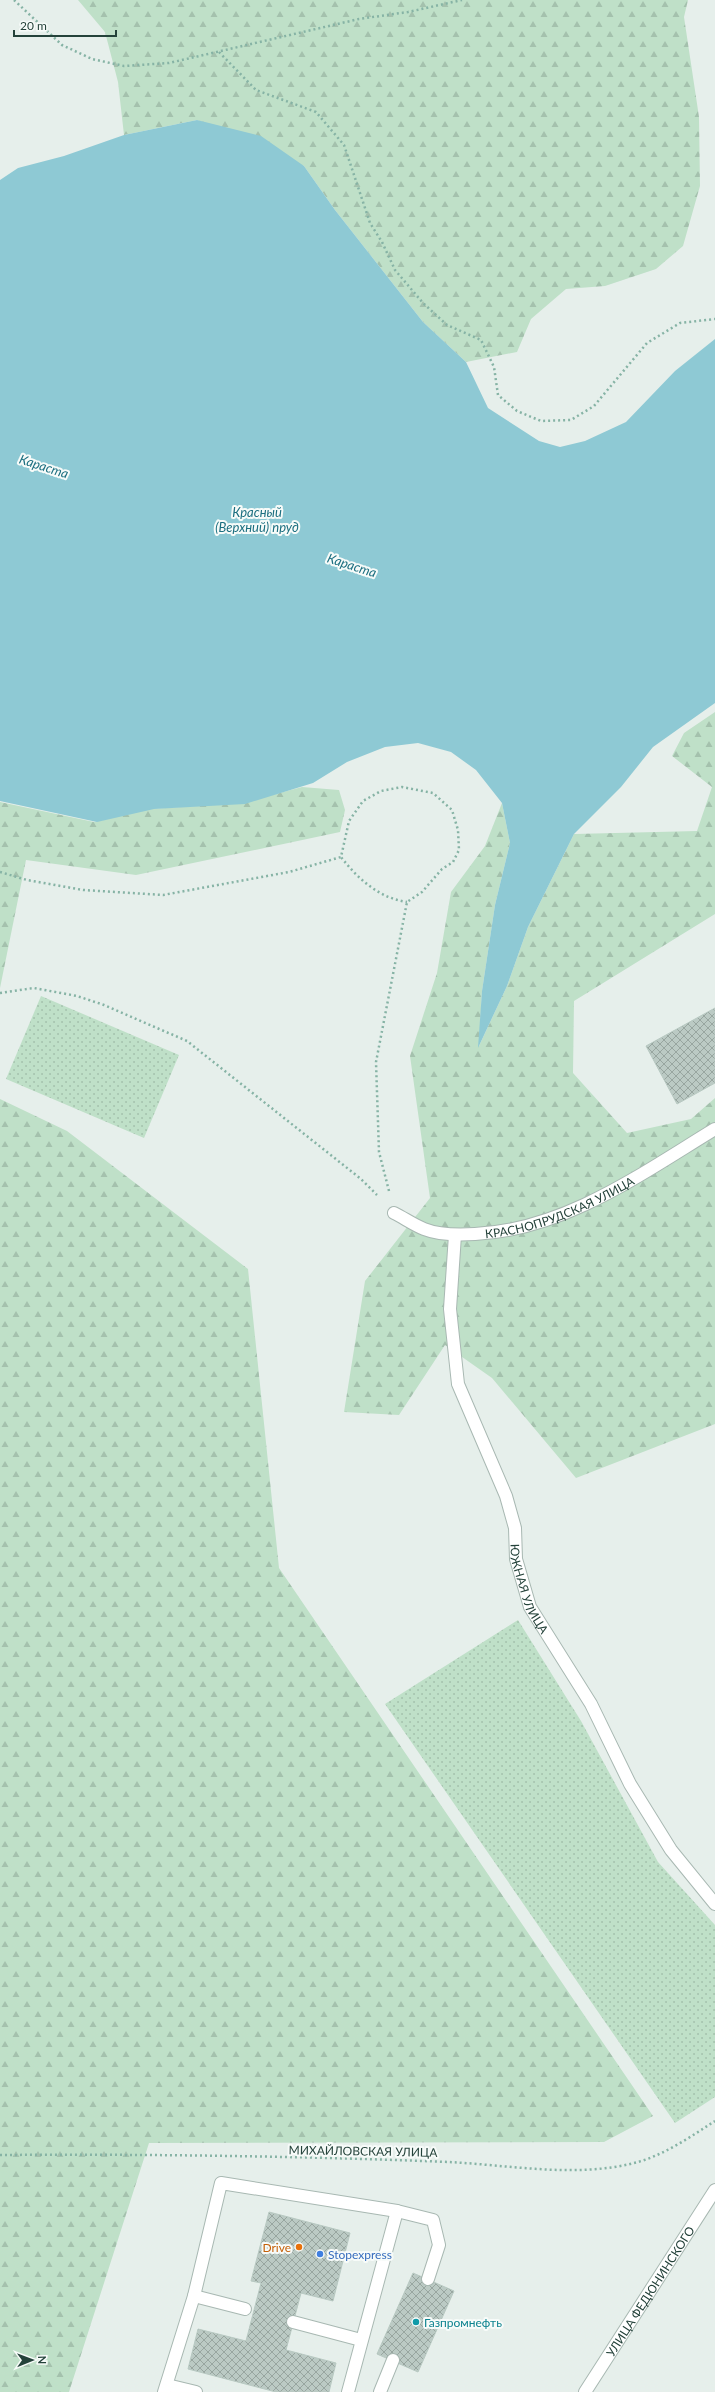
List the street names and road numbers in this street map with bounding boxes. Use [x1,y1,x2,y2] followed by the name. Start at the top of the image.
[484,1172,637,1241] street label: КРАСНОПРУДСКАЯ УЛИЦА
[508,1543,553,1637] street label: ЮЖНАЯ УЛИЦА
[288,2142,438,2160] street label: МИХАЙЛОВСКАЯ УЛИЦА
[603,2223,698,2359] street label: УЛИЦА ФЕДЮНИНСКОГО

